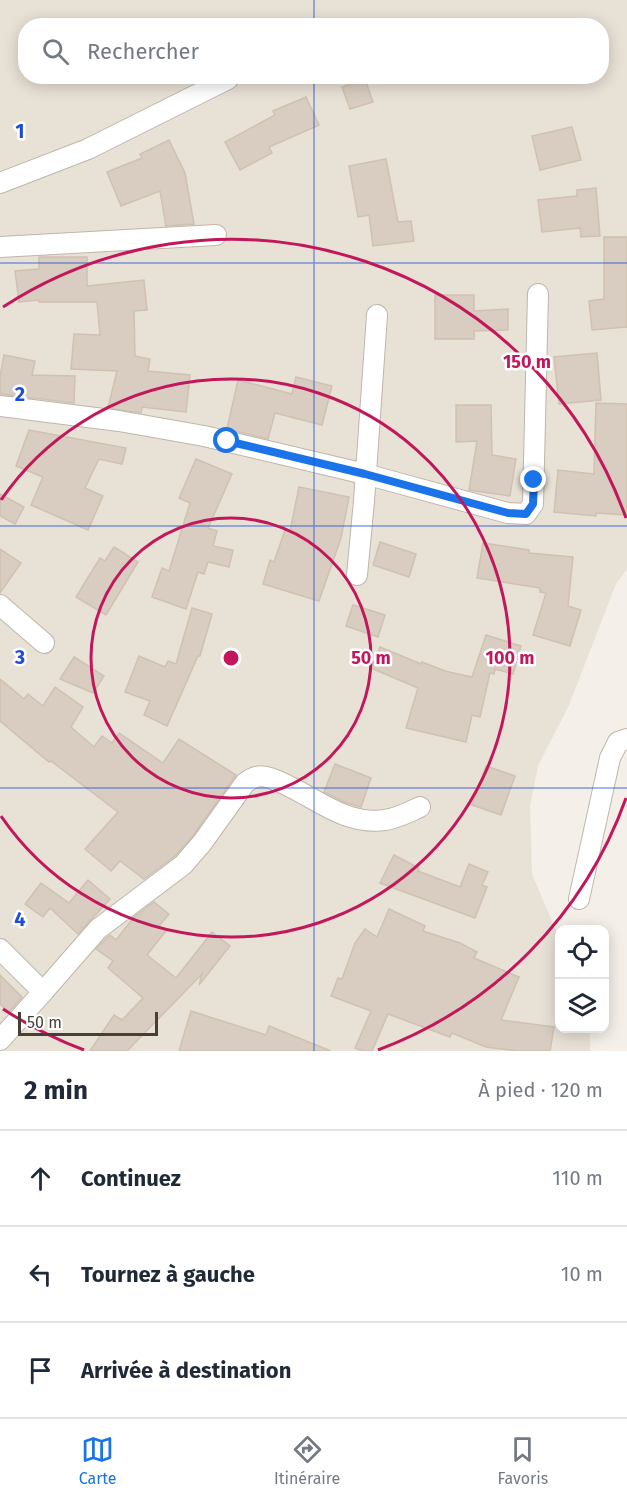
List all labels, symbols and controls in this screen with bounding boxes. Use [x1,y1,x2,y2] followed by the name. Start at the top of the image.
[18,18,609,84] search box
[39,35,72,68] icon: search
[87,38,199,65] text: Rechercher
[15,119,25,143] text: 1
[503,351,551,373] text: 150 m
[15,382,25,406] text: 2
[213,427,239,453] route start
[520,466,546,492] route end
[14,645,25,669] text: 3
[351,647,391,669] text: 50 m
[486,647,534,669] text: 100 m
[221,648,241,668] centre of rings
[14,907,26,931] text: 4
[555,925,609,1033] map controls
[555,925,609,979] button: locate
[555,979,609,1033] button: layers
[18,1009,158,1036] scale bar
[27,1013,62,1032] text: 50 m
[24,1075,88,1106] text: 2 min
[478,1078,603,1102] text: À pied · 120 m
[24,1162,57,1195] icon: ahead
[81,1165,181,1192] text: Continuez
[552,1166,603,1190] text: 110 m
[24,1258,57,1291] icon: left
[81,1261,255,1288] text: Tournez à gauche
[561,1262,603,1286] text: 10 m
[24,1354,57,1387] icon: arrive
[81,1357,291,1384] text: Arrivée à destination
[79,1433,117,1488] tab: Carte
[274,1433,340,1488] tab: Itinéraire
[498,1433,548,1488] tab: Favoris

